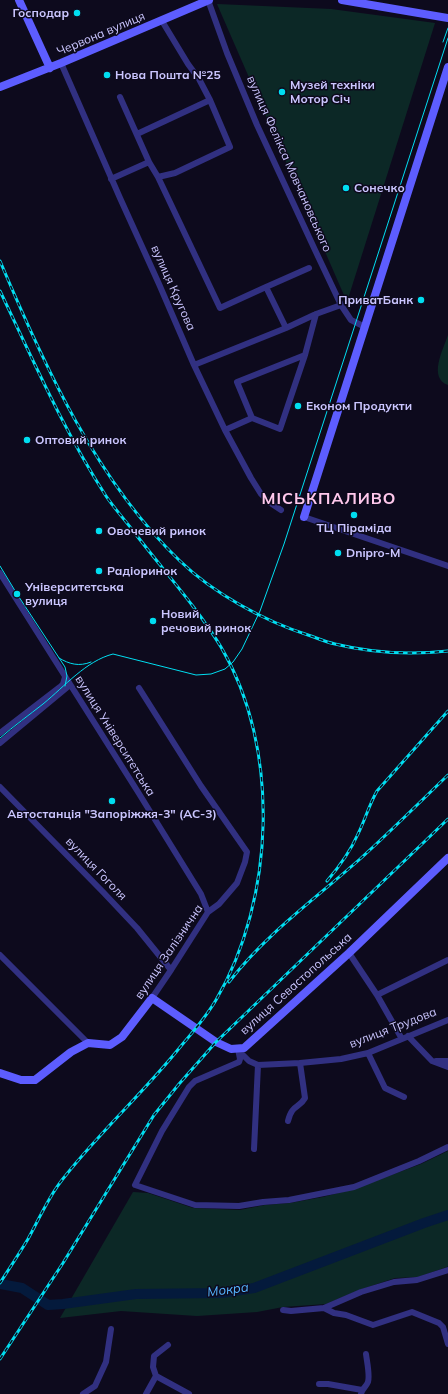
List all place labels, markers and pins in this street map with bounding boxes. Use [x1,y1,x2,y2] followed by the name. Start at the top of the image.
[13,6,69,20] place label: Господар
[72,8,82,18] marker: Господар
[115,68,221,82] place label: Нова Пошта №25
[102,70,112,80] marker: Нова Пошта №25
[290,78,375,106] place label: Музей техніки Мотор Січ
[277,87,287,97] marker: Музей техніки Мотор Січ
[354,181,405,195] place label: Сонечко
[341,183,351,193] marker: Сонечко
[338,293,413,307] place label: ПриватБанк
[416,295,426,305] marker: ПриватБанк
[306,399,412,413] place label: Економ Продукти
[293,401,303,411] marker: Економ Продукти
[35,433,126,447] place label: Оптовий ринок
[22,435,32,445] marker: Оптовий ринок
[349,510,359,520] marker: ТЦ Піраміда
[316,521,392,535] place label: ТЦ Піраміда
[107,524,206,538] place label: Овочевий ринок
[94,526,104,536] marker: Овочевий ринок
[346,546,401,560] place label: Dnipro-M
[333,548,343,558] marker: Dnipro-M
[107,564,177,578] place label: Радіоринок
[94,566,104,576] marker: Радіоринок
[25,580,124,608] place label: Університетська вулиця
[12,589,22,599] marker: Університетська вулиця
[161,607,251,635] place label: Новий речовий ринок
[148,616,158,626] marker: Новий речовий ринок
[107,796,117,806] marker: Автостанція "Запоріжжя-3" (АС-3)
[7,807,217,821] place label: Автостанція "Запоріжжя-3" (АС-3)

